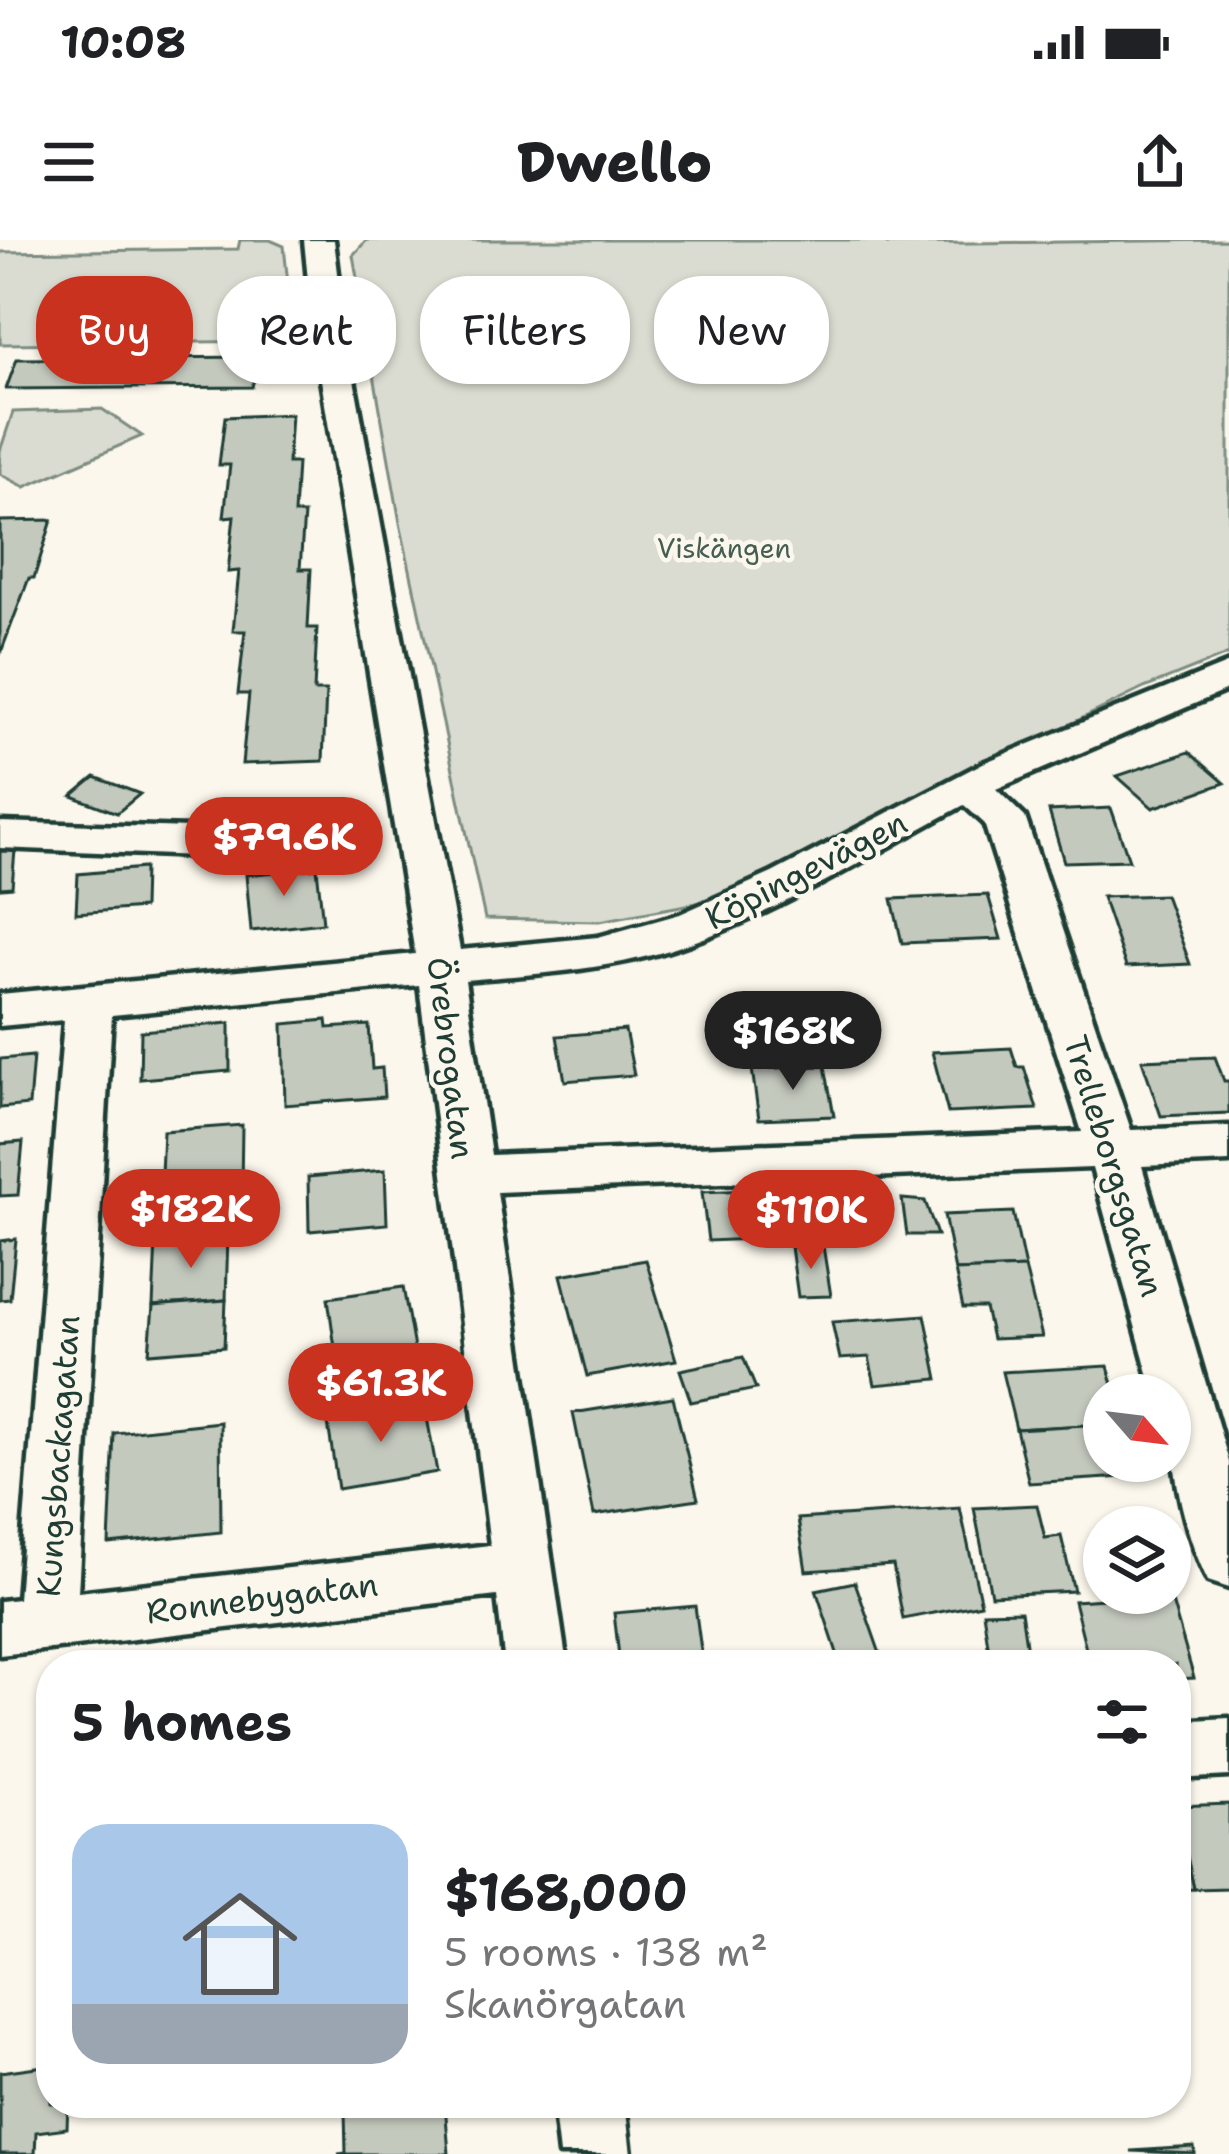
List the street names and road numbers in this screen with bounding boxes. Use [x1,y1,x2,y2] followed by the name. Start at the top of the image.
[697,800,915,940] street label: Köpingevägen
[416,954,486,1162] street label: Örebrogatan
[1053,1030,1175,1302] street label: Trelleborgsgatan
[26,1314,90,1598] street label: Kungsbackagatan
[144,1561,380,1635] street label: Ronnebygatan

